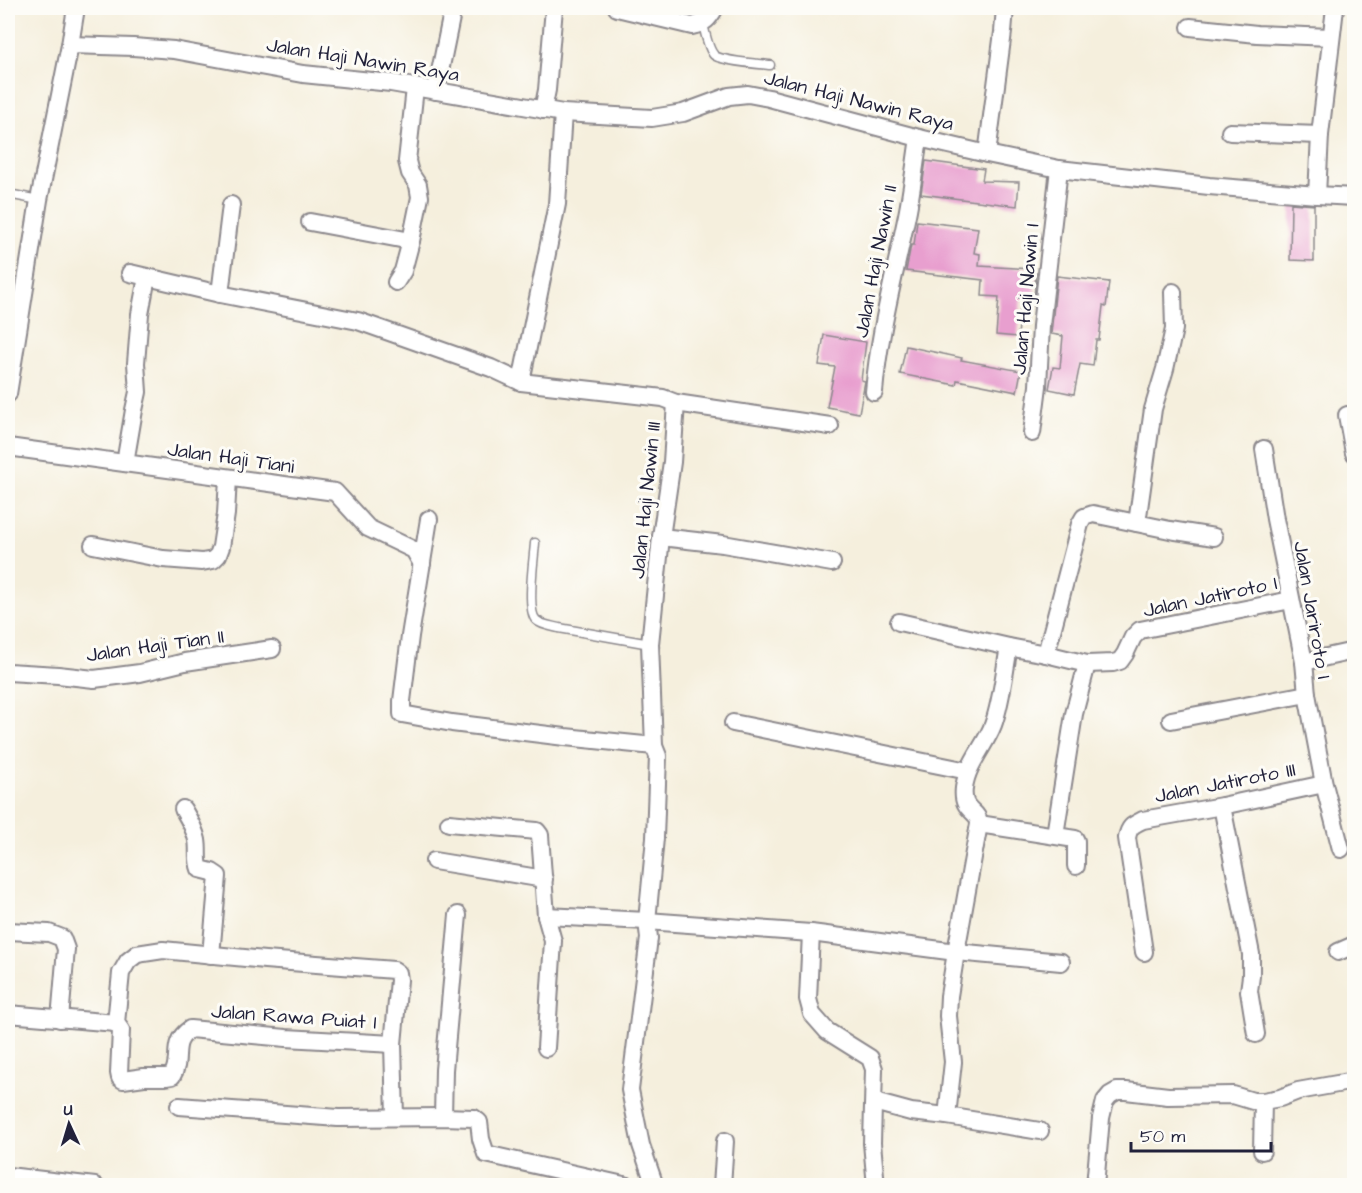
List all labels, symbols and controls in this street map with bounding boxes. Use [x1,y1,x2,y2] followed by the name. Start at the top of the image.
[264,31,461,90] street label: Jalan Haji Nawin Raya
[761,64,956,139] street label: Jalan Haji Nawin Raya
[847,182,905,340] street label: Jalan Haji Nawin II
[1005,222,1047,376] street label: Jalan Haji Nawin I
[624,420,668,580] street label: Jalan Haji Nawin III
[166,435,296,481] street label: Jalan Haji Tiani
[1286,539,1338,681] street label: Jalan Jariroto I
[1140,569,1280,625] street label: Jalan Jatiroto I
[85,622,226,670] street label: Jalan Haji Tian II
[1152,756,1298,810] street label: Jalan Jatiroto III
[210,997,378,1037] street label: Jalan Rawa Puiat I
[39,1094,99,1154] north arrow
[63,1099,73,1121] text: U
[1131,1115,1270,1153] scale bar
[1140,1124,1185,1149] text: 50 m

